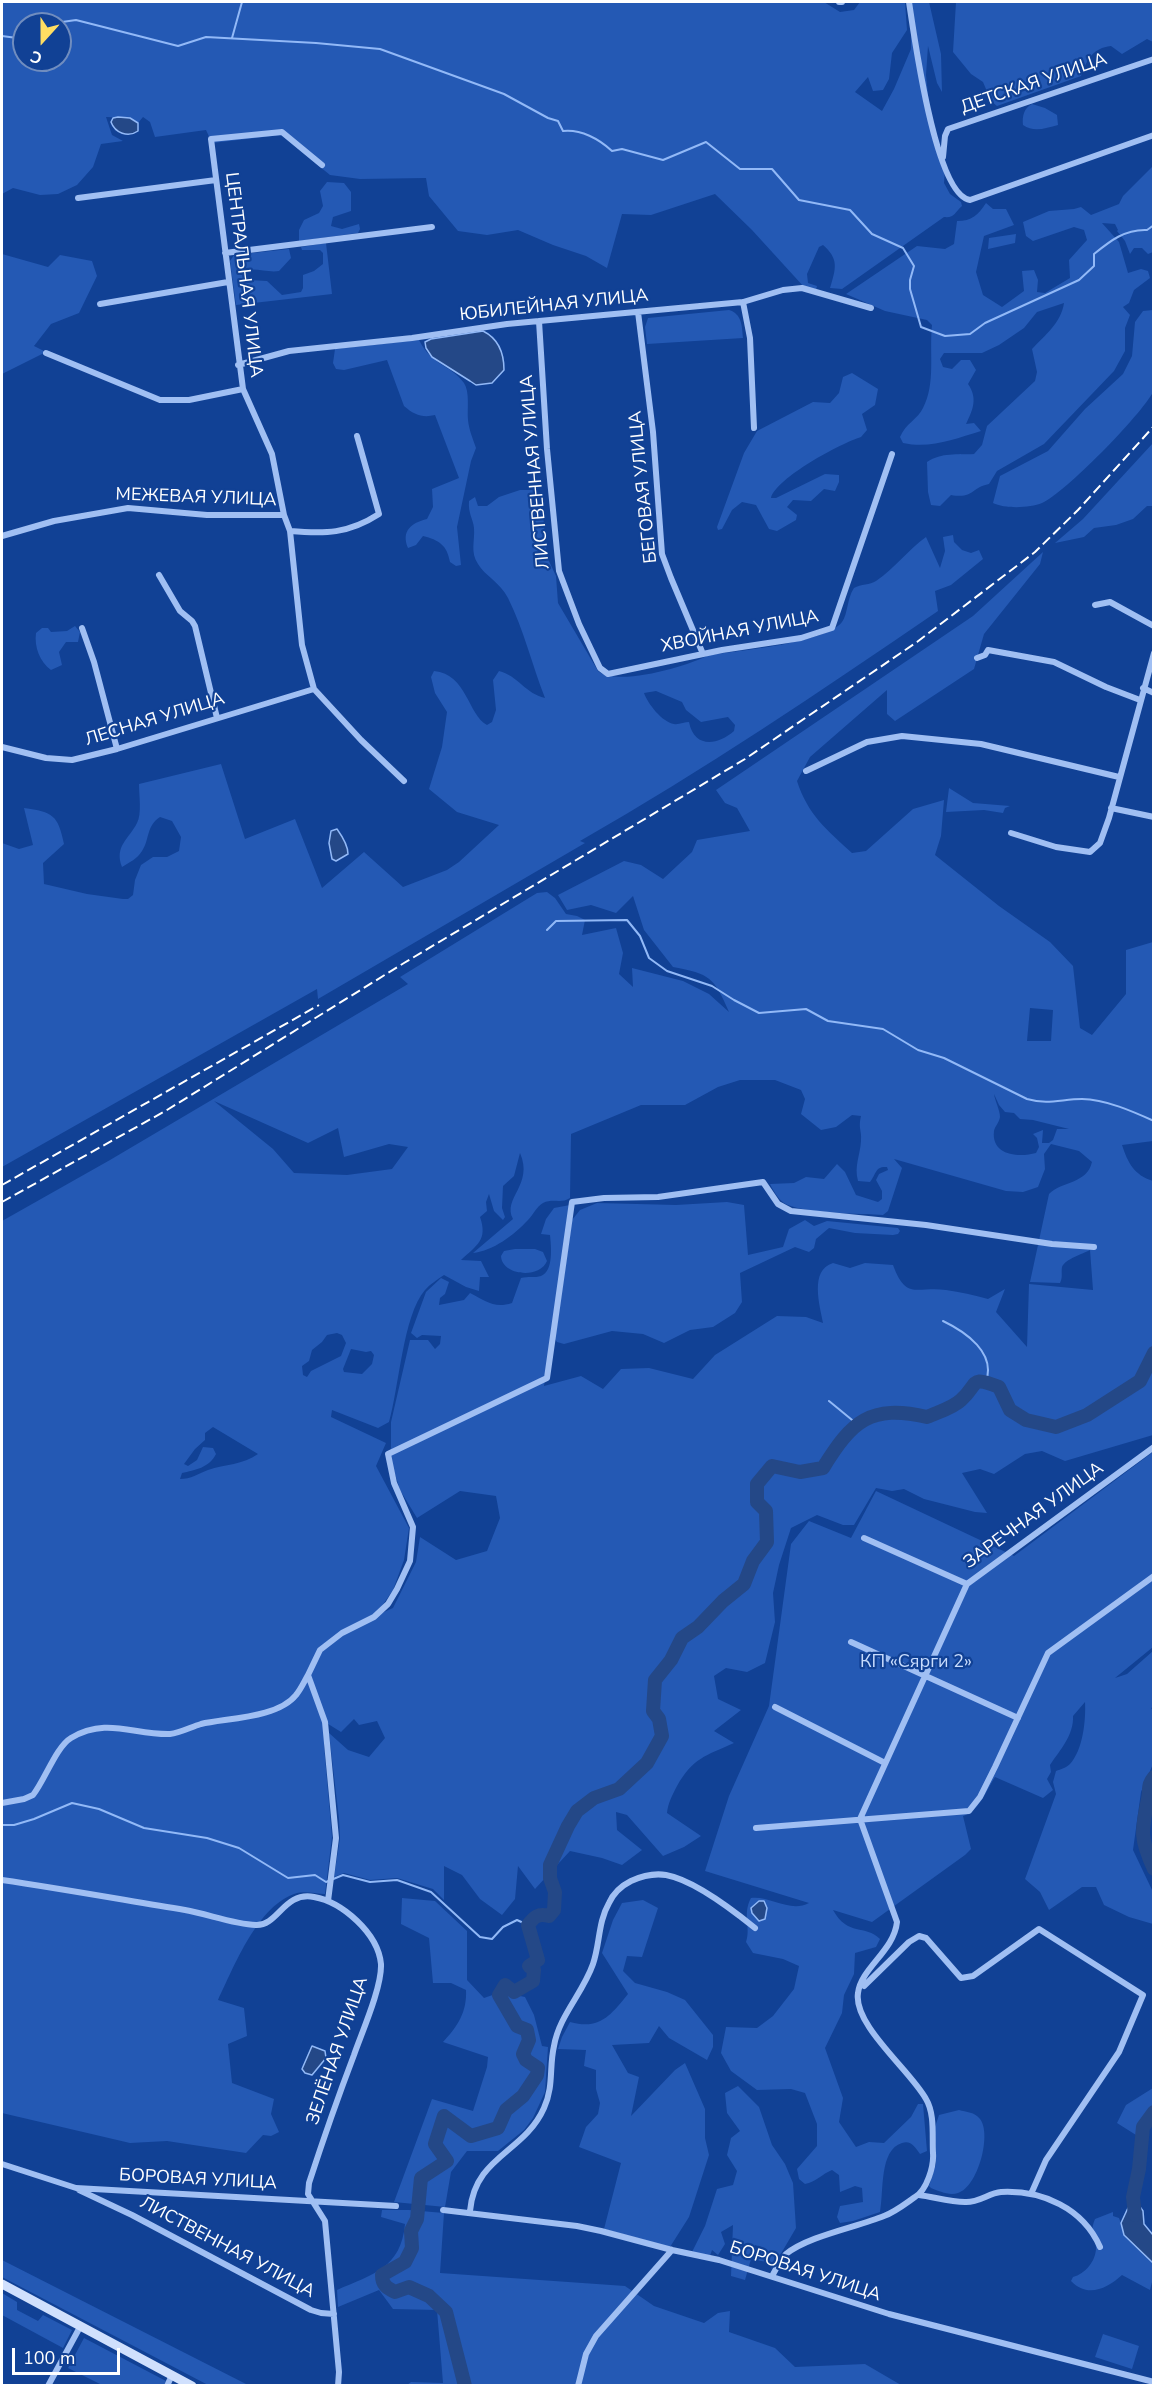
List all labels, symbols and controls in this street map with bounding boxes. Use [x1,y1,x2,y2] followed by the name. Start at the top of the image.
[12,12,72,72] north arrow
[27,45,45,69] text: С
[958,49,1110,119] street label: ДЕТСКАЯ УЛИЦА
[220,171,266,379] street label: ЦЕНТРАЛЬНАЯ УЛИЦА
[459,285,649,327] street label: ЮБИЛЕЙНАЯ УЛИЦА
[517,374,555,570] street label: ЛИСТВЕННАЯ УЛИЦА
[625,410,663,564] street label: БЕГОВАЯ УЛИЦА
[115,484,277,512] street label: МЕЖЕВАЯ УЛИЦА
[659,606,821,658] street label: ХВОЙНАЯ УЛИЦА
[83,688,227,752] street label: ЛЕСНАЯ УЛИЦА
[960,1458,1108,1574] street label: ЗАРЕЧНАЯ УЛИЦА
[860,1652,972,1674] park label: КП «Сярги 2»
[303,1974,373,2128] street label: ЗЕЛЁНАЯ УЛИЦА
[118,2165,278,2195] street label: БОРОВАЯ УЛИЦА
[136,2193,318,2303] street label: ЛИСТВЕННАЯ УЛИЦА
[726,2237,884,2307] street label: БОРОВАЯ УЛИЦА
[15,2336,123,2374] scale bar
[23,2346,75,2370] text: 100 m

